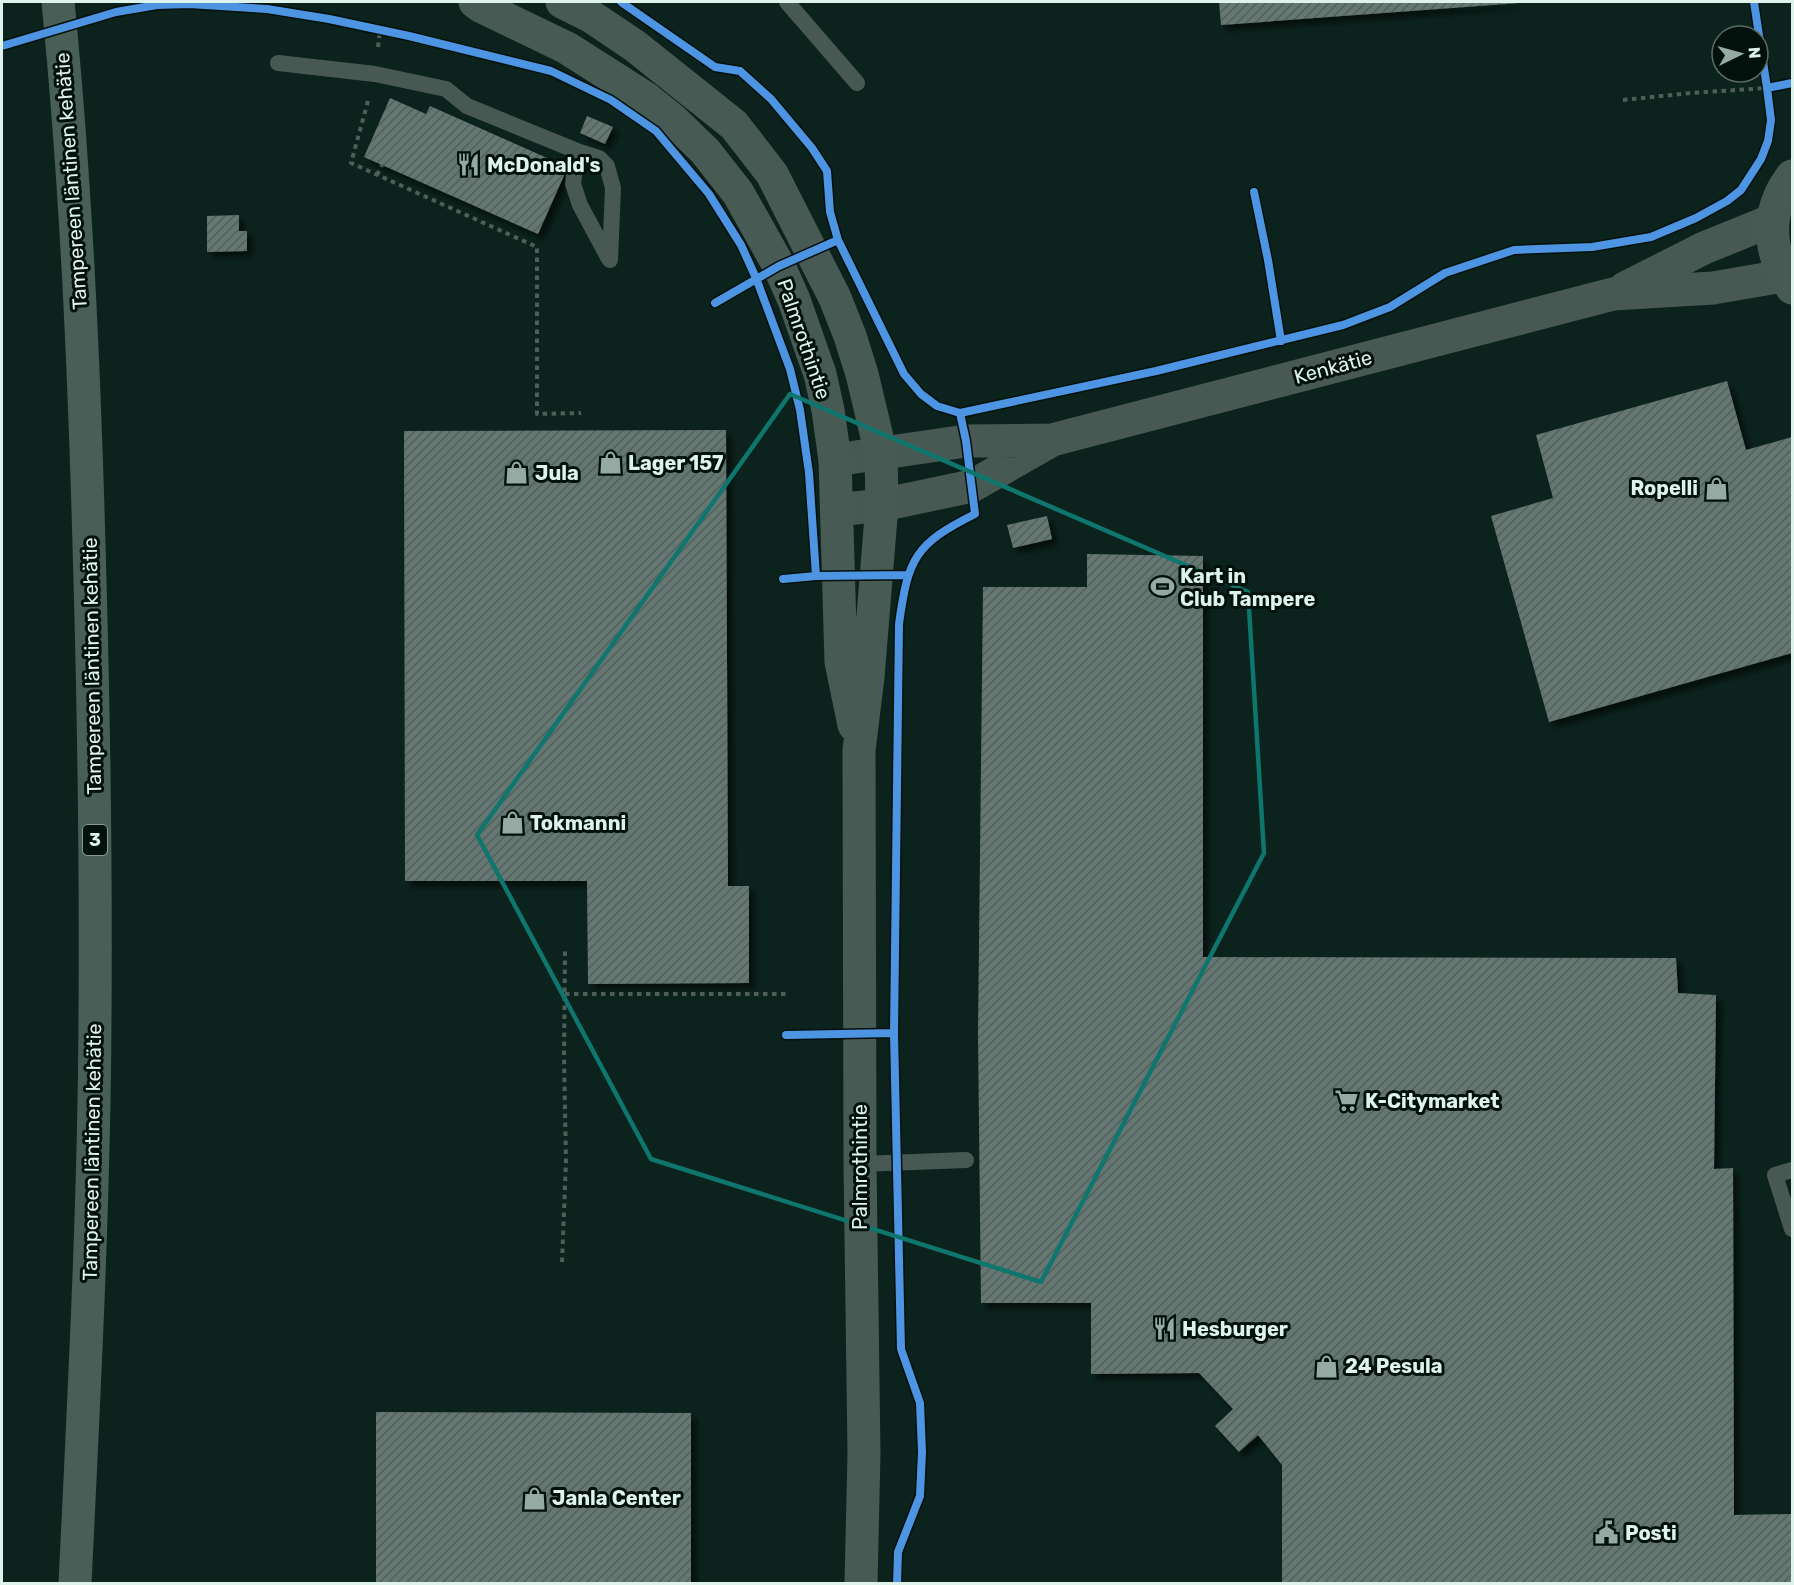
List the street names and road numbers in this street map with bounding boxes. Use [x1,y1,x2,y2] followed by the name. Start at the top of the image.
[50,52,92,310] street label: Tampereen läntinen kehätie
[772,276,836,402] street label: Palmrothintie
[1291,345,1375,389] street label: Kenkätie
[78,537,106,795] street label: Tampereen läntinen kehätie
[83,825,107,855] road number: 3
[78,1023,106,1281] street label: Tampereen läntinen kehätie
[848,1104,872,1230] street label: Palmrothintie

